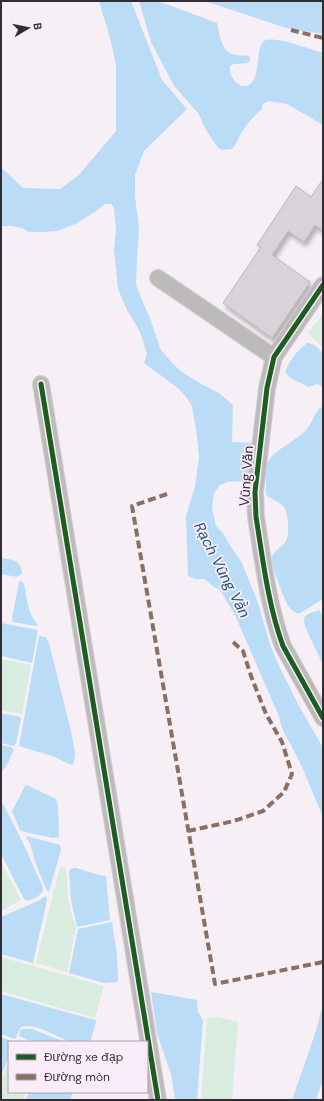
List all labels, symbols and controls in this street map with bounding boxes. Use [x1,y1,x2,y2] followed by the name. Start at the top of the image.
[8,8,48,48] north arrow
[30,22,45,31] text: B
[235,445,257,507] street label: Vũng Vằn
[189,519,255,622] water label: Rạch Vũng Vằn
[8,1041,148,1093] legend
[44,1049,123,1065] text: Đường xe đạp
[44,1069,110,1085] text: Đường mòn

